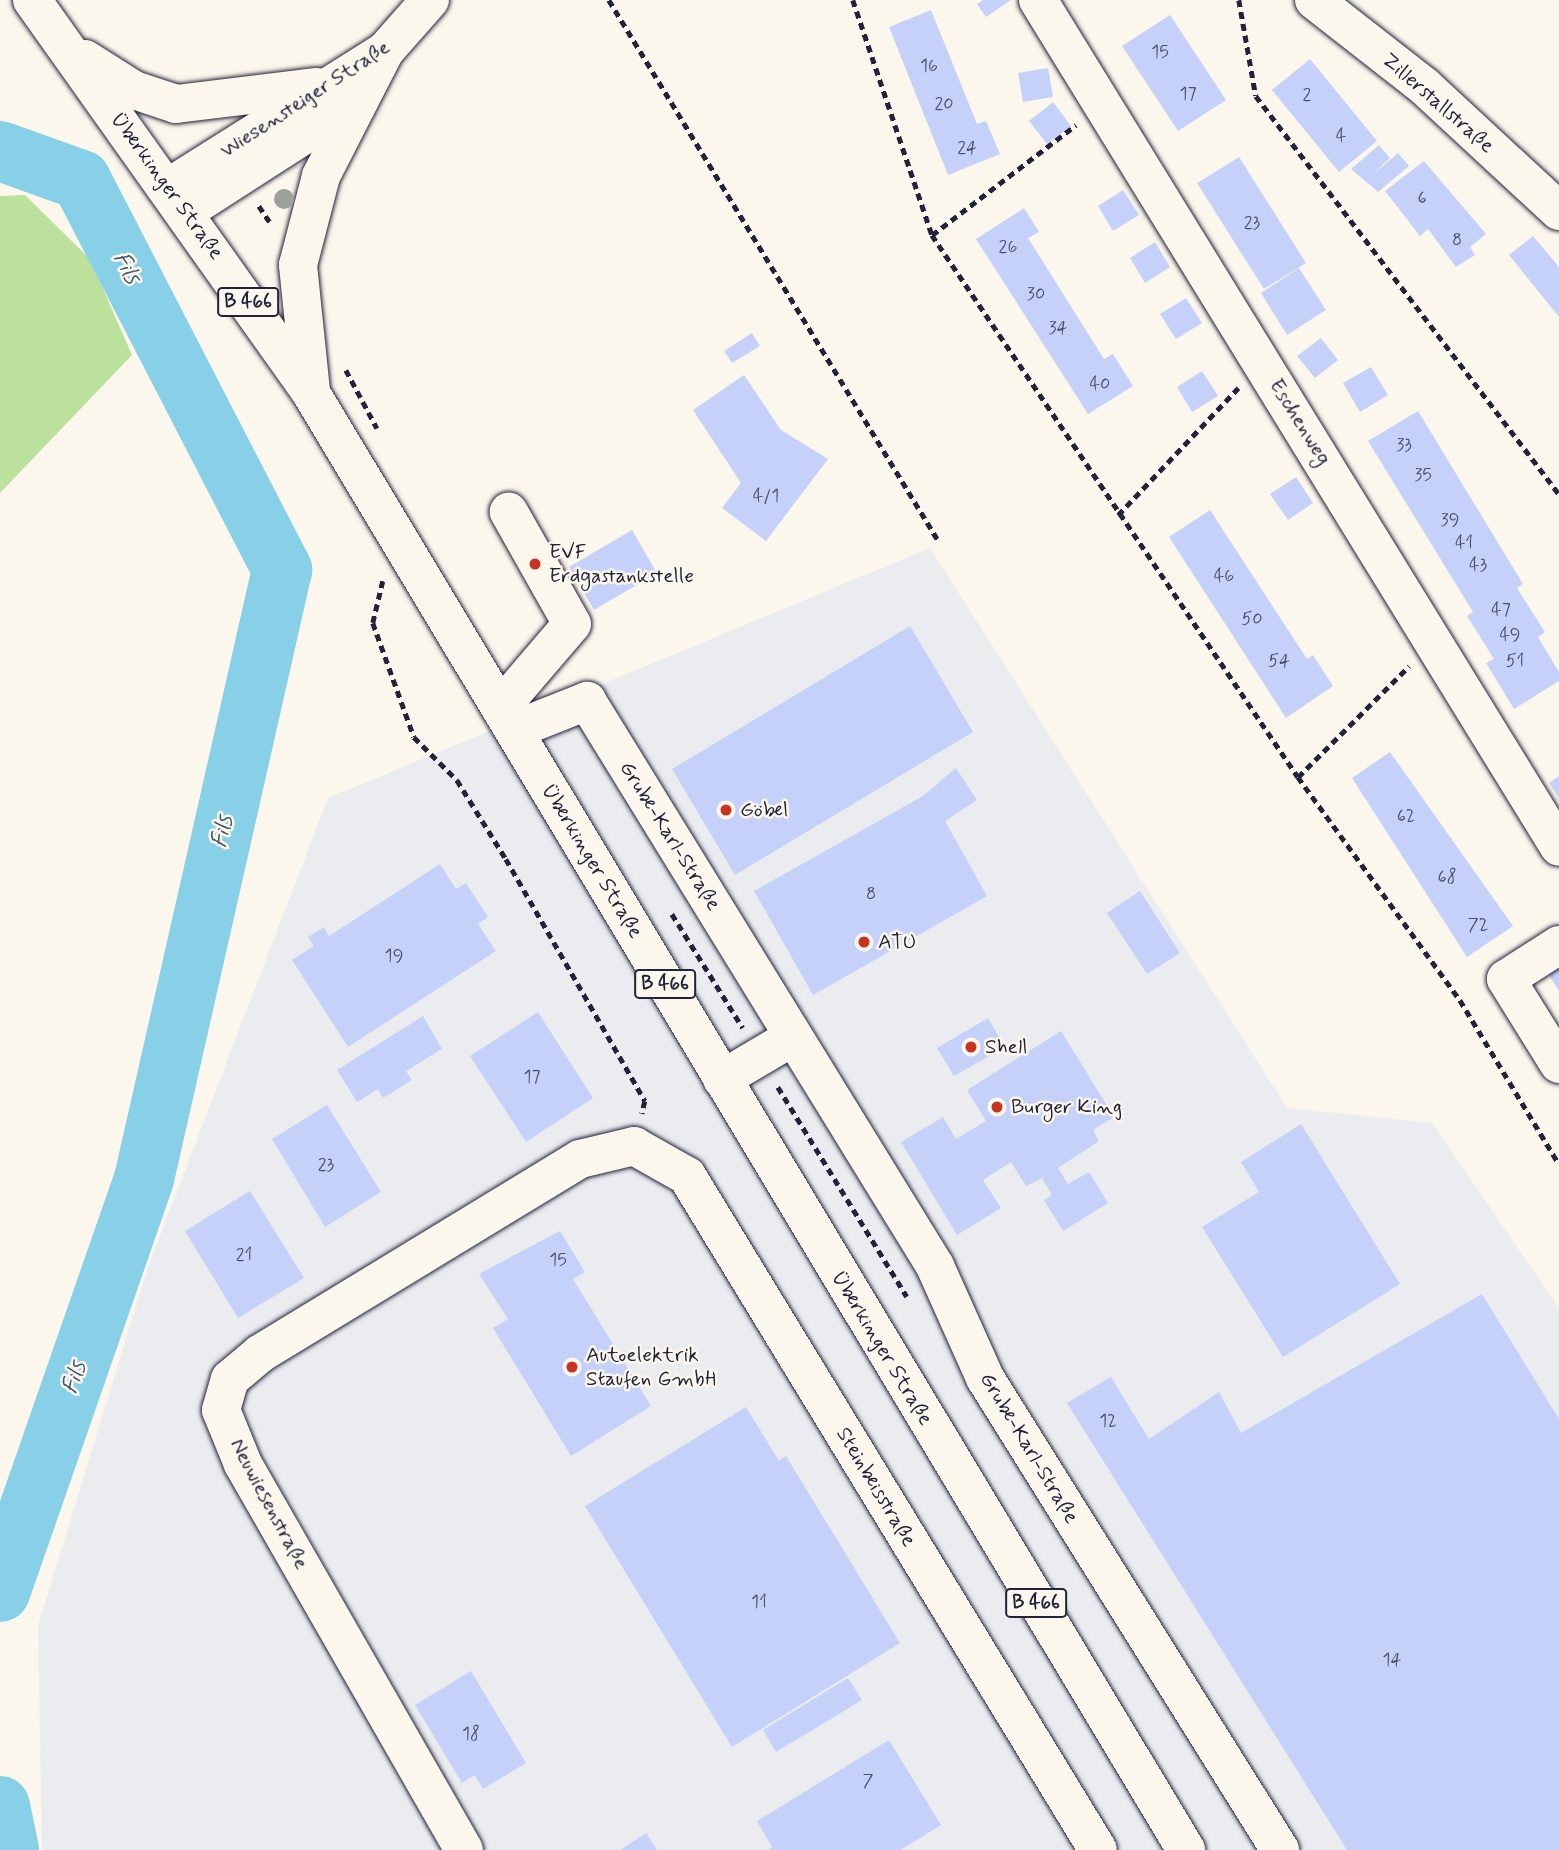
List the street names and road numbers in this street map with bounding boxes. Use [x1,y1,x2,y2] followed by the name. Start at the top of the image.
[217,36,393,162] street label: Wiesensteiger Straße
[1377,48,1499,158] street label: Zillerstallstraße
[106,109,228,263] street label: Überkinger Straße
[216,286,280,318] road number: B 466
[1264,374,1336,470] street label: Eschenweg
[614,757,726,915] street label: Grube-Karl-Straße
[537,781,647,941] street label: Überkinger Straße
[634,968,696,1000] road number: B 466
[827,1268,937,1428] street label: Überkinger Straße
[974,1368,1084,1528] street label: Grube-Karl-Straße
[830,1423,922,1551] street label: Steinbeisstraße
[224,1434,314,1574] street label: Neuwiesenstraße
[1004,1588,1068,1618] road number: B 466

